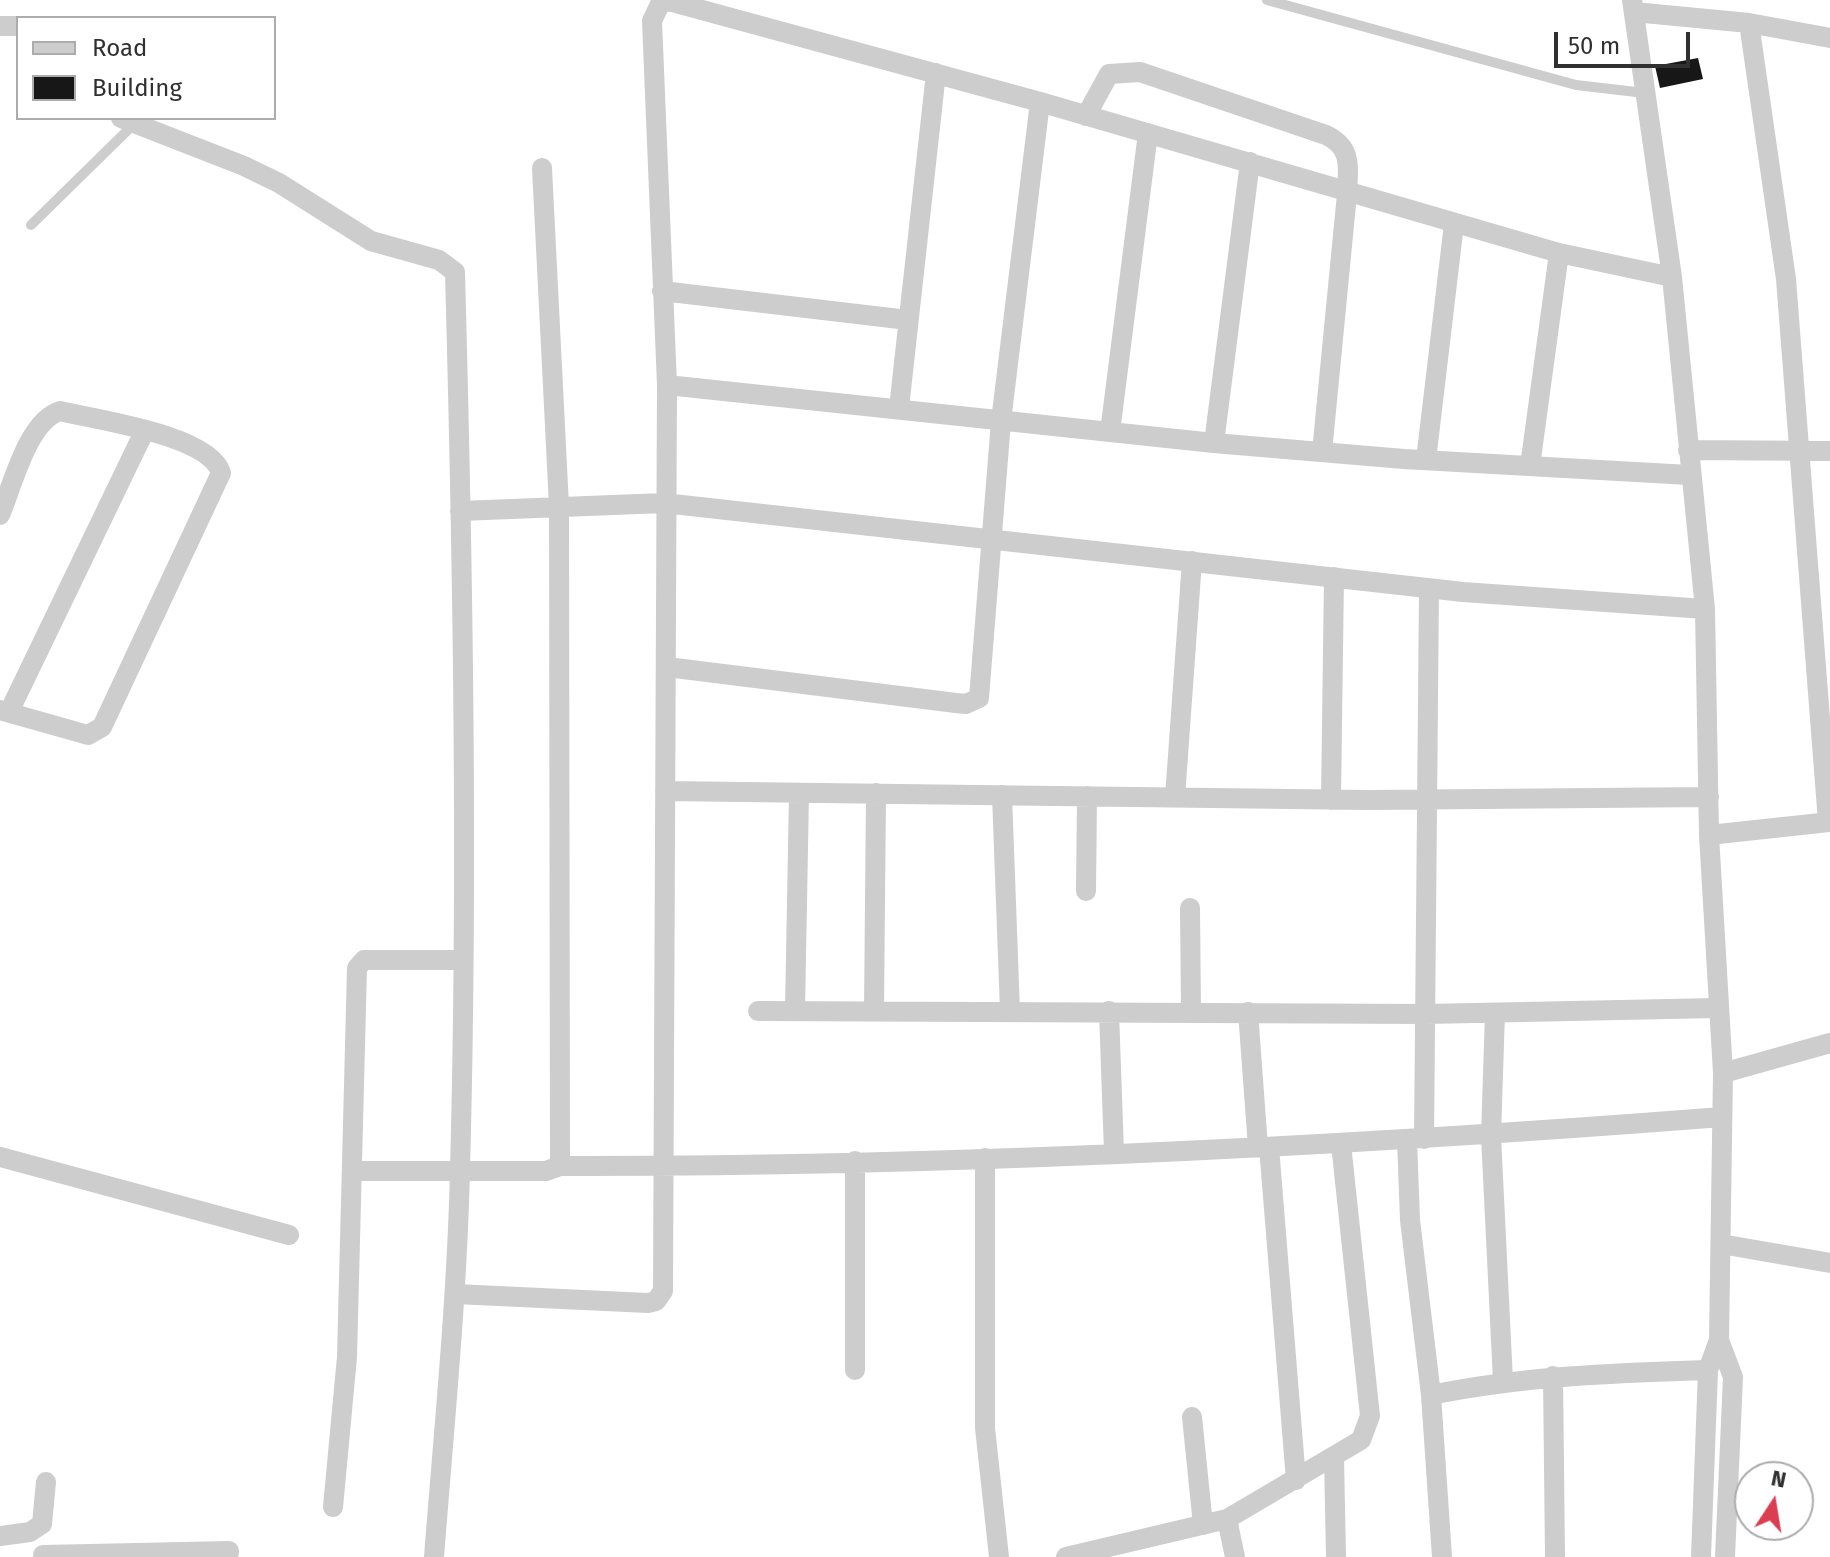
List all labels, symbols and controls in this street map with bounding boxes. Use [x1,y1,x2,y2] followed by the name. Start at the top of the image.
[16,16,276,120] legend
[1558,16,1694,66] scale bar
[1568,32,1620,60] text: 50 m
[92,34,147,62] text: Road
[92,74,182,102] text: Building
[1734,1461,1814,1541] north arrow
[1769,1464,1789,1494] text: N

